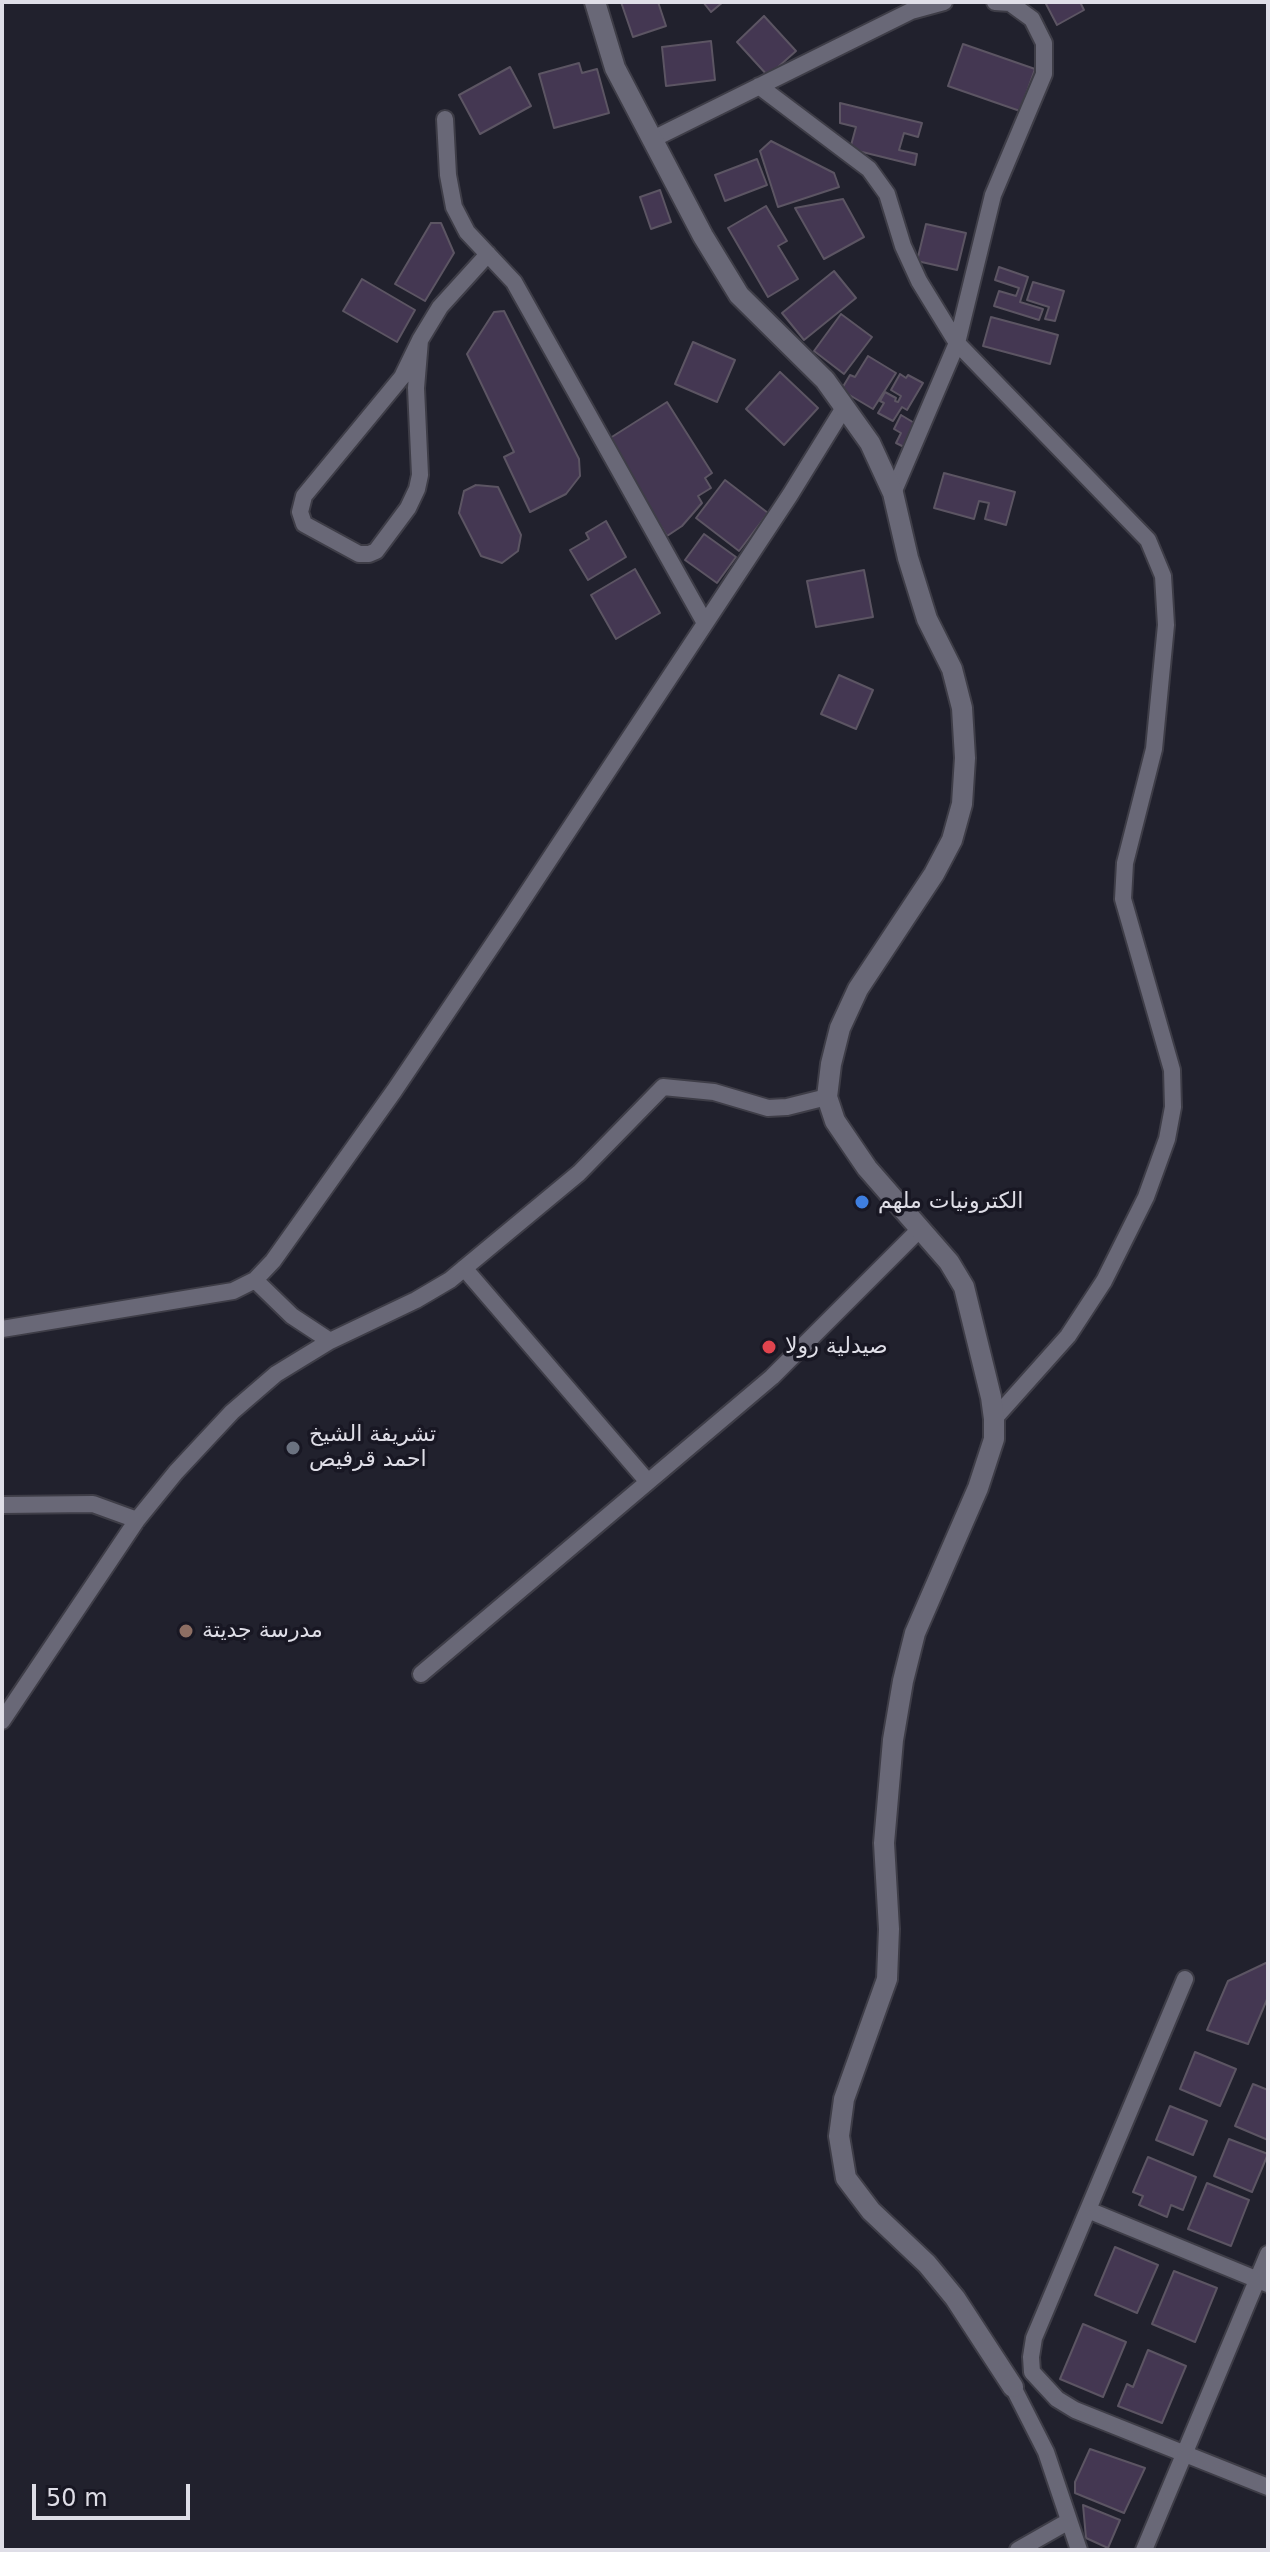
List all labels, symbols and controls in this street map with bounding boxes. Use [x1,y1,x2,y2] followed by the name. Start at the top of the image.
[878,1189,1023,1215] place label: الكترونيات ملهم
[853,1193,871,1211] marker: الكترونيات ملهم
[785,1334,888,1360] place label: صيدلية رولا
[760,1338,778,1356] marker: صيدلية رولا
[309,1422,436,1474] place label: تشريفة الشيخ احمد قرفيص
[284,1439,302,1457] marker: تشريفة الشيخ احمد قرفيص
[202,1618,323,1644] place label: مدرسة جديتة
[177,1622,195,1640] marker: مدرسة جديتة
[36,2468,194,2518] scale bar
[46,2484,108,2512] text: 50 m

